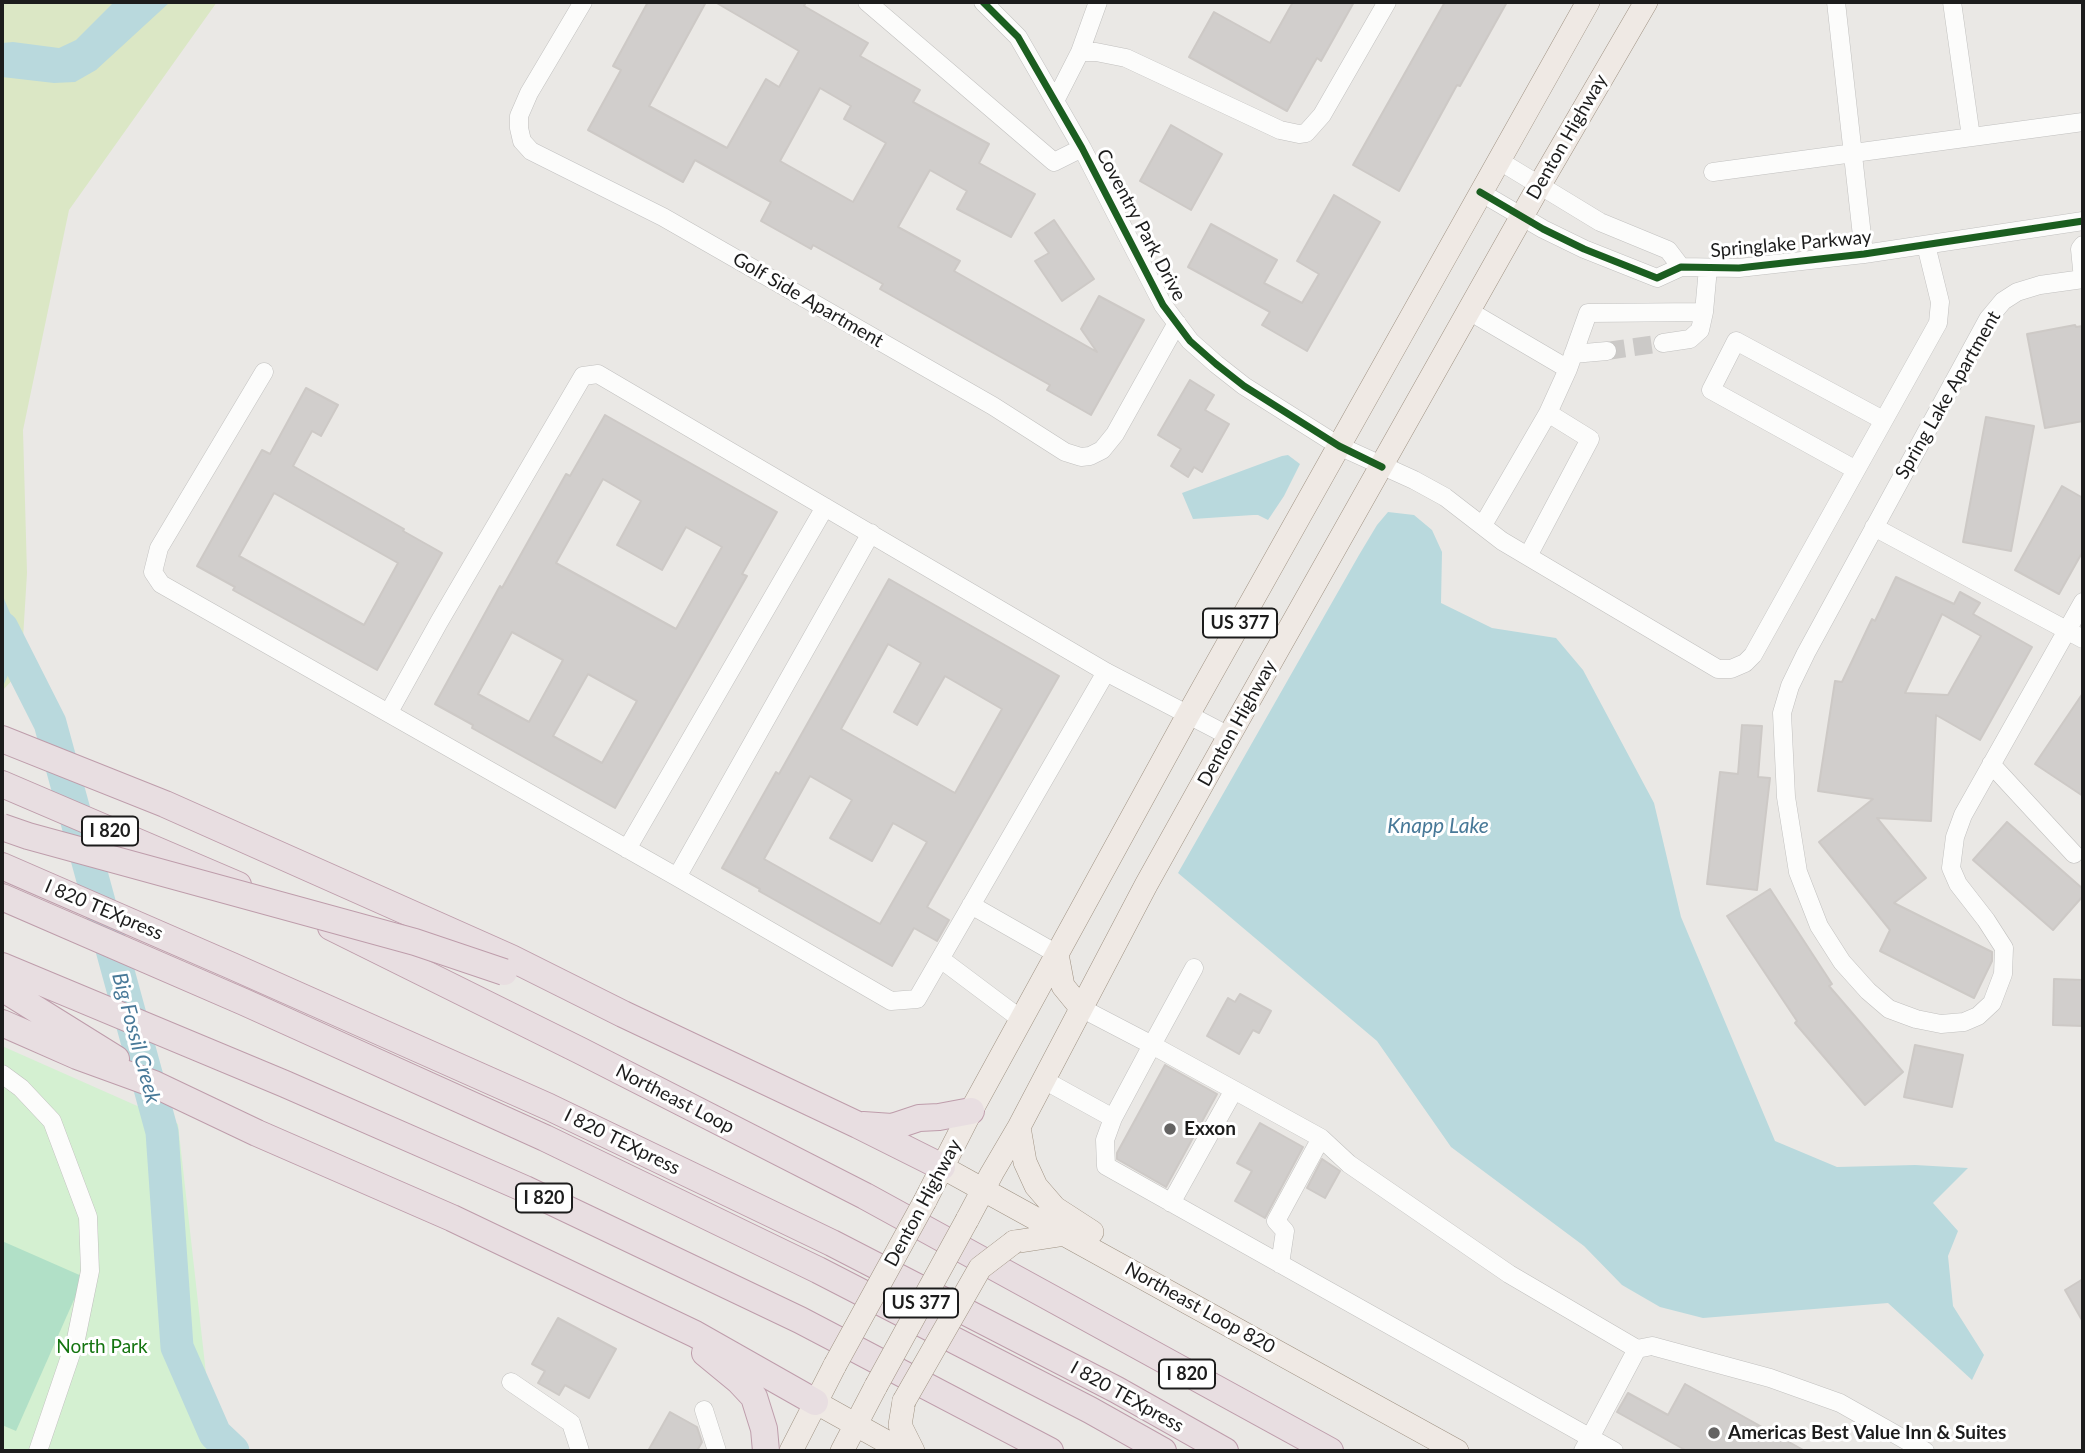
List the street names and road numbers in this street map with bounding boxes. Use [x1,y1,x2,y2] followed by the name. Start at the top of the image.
[1522,70,1612,204] street label: Denton Highway
[1091,145,1191,305] street label: Coventry Park Drive
[1710,226,1872,262] street label: Springlake Parkway
[728,248,888,352] street label: Golf Side Apartment
[1891,307,2005,483] street label: Spring Lake Apartment
[1203,608,1277,638] road number: US 377
[1193,656,1281,790] street label: Denton Highway
[82,816,138,846] road number: I 820
[42,875,166,945] street label: I 820 TEXpress
[612,1059,738,1139] street label: Northeast Loop
[560,1104,684,1180] street label: I 820 TEXpress
[880,1135,966,1271] street label: Denton Highway
[516,1184,572,1212] road number: I 820
[1121,1257,1279,1359] street label: Northeast Loop 820
[884,1288,958,1318] road number: US 377
[1066,1356,1188,1438] street label: I 820 TEXpress
[1159,1359,1215,1388] road number: I 820

